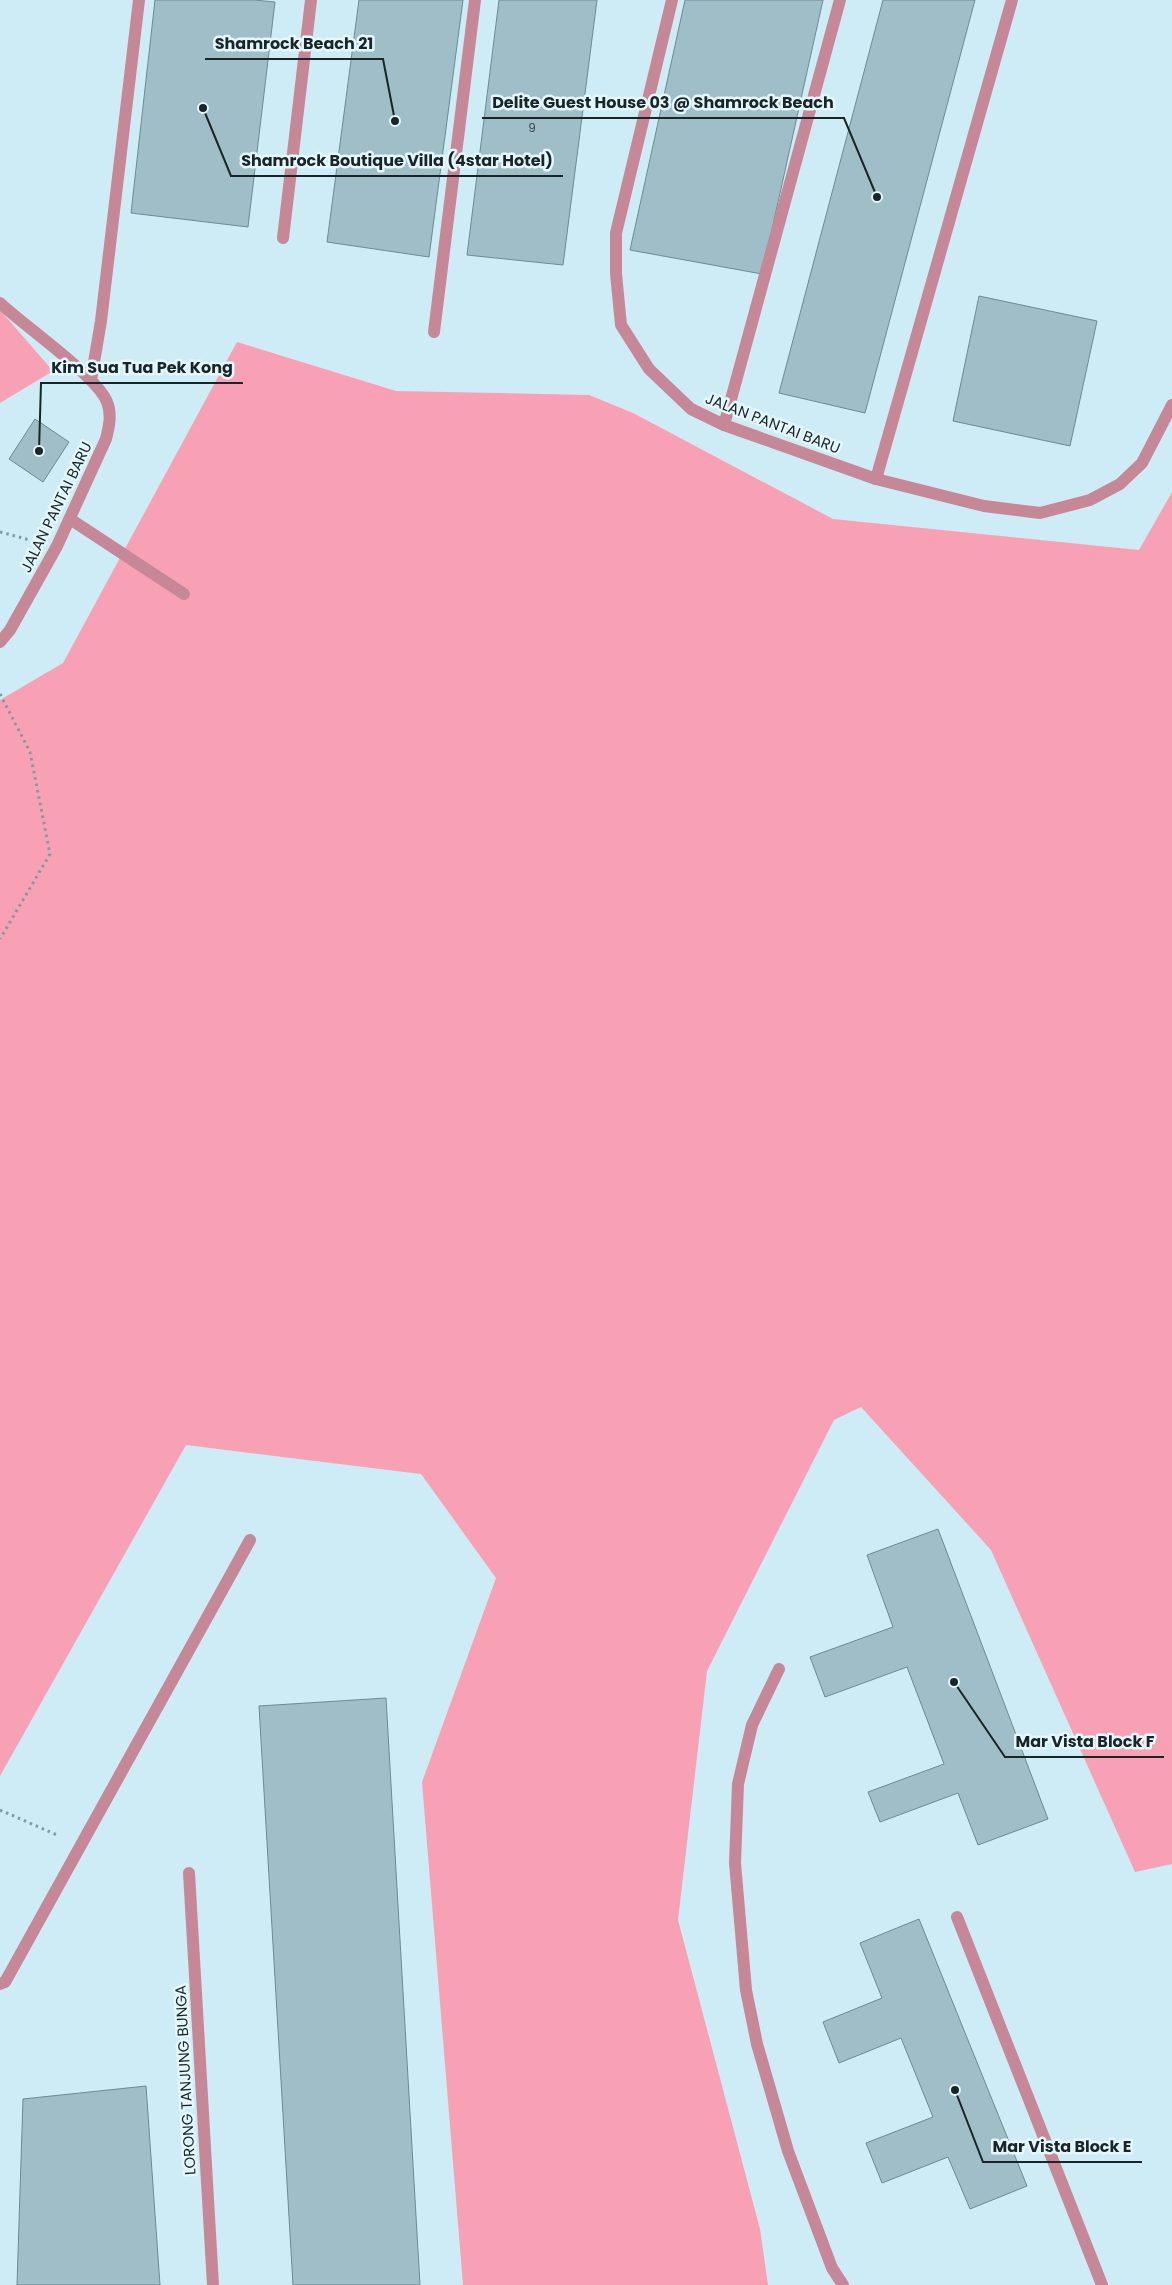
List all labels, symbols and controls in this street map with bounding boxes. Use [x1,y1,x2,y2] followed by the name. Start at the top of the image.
[205,28,383,59] callout: Shamrock Beach 21
[215,32,373,55] text: Shamrock Beach 21
[482,87,844,118] callout: Delite Guest House 03 @ Shamrock Beach
[492,91,834,114] text: Delite Guest House 03 @ Shamrock Beach
[528,119,536,136] house number: 9
[231,145,563,176] callout: Shamrock Boutique Villa (4star Hotel)
[241,149,553,172] text: Shamrock Boutique Villa (4star Hotel)
[41,352,243,383] callout: Kim Sua Tua Pek Kong
[51,356,233,379] text: Kim Sua Tua Pek Kong
[702,388,844,458] street label: JALAN PANTAI BARU
[15,438,97,576] street label: JALAN PANTAI BARU
[1005,1726,1164,1757] callout: Mar Vista Block F
[1015,1730,1155,1753] text: Mar Vista Block F
[170,1985,200,2175] street label: LORONG TANJUNG BUNGA
[983,2131,1142,2162] callout: Mar Vista Block E
[993,2135,1131,2158] text: Mar Vista Block E

